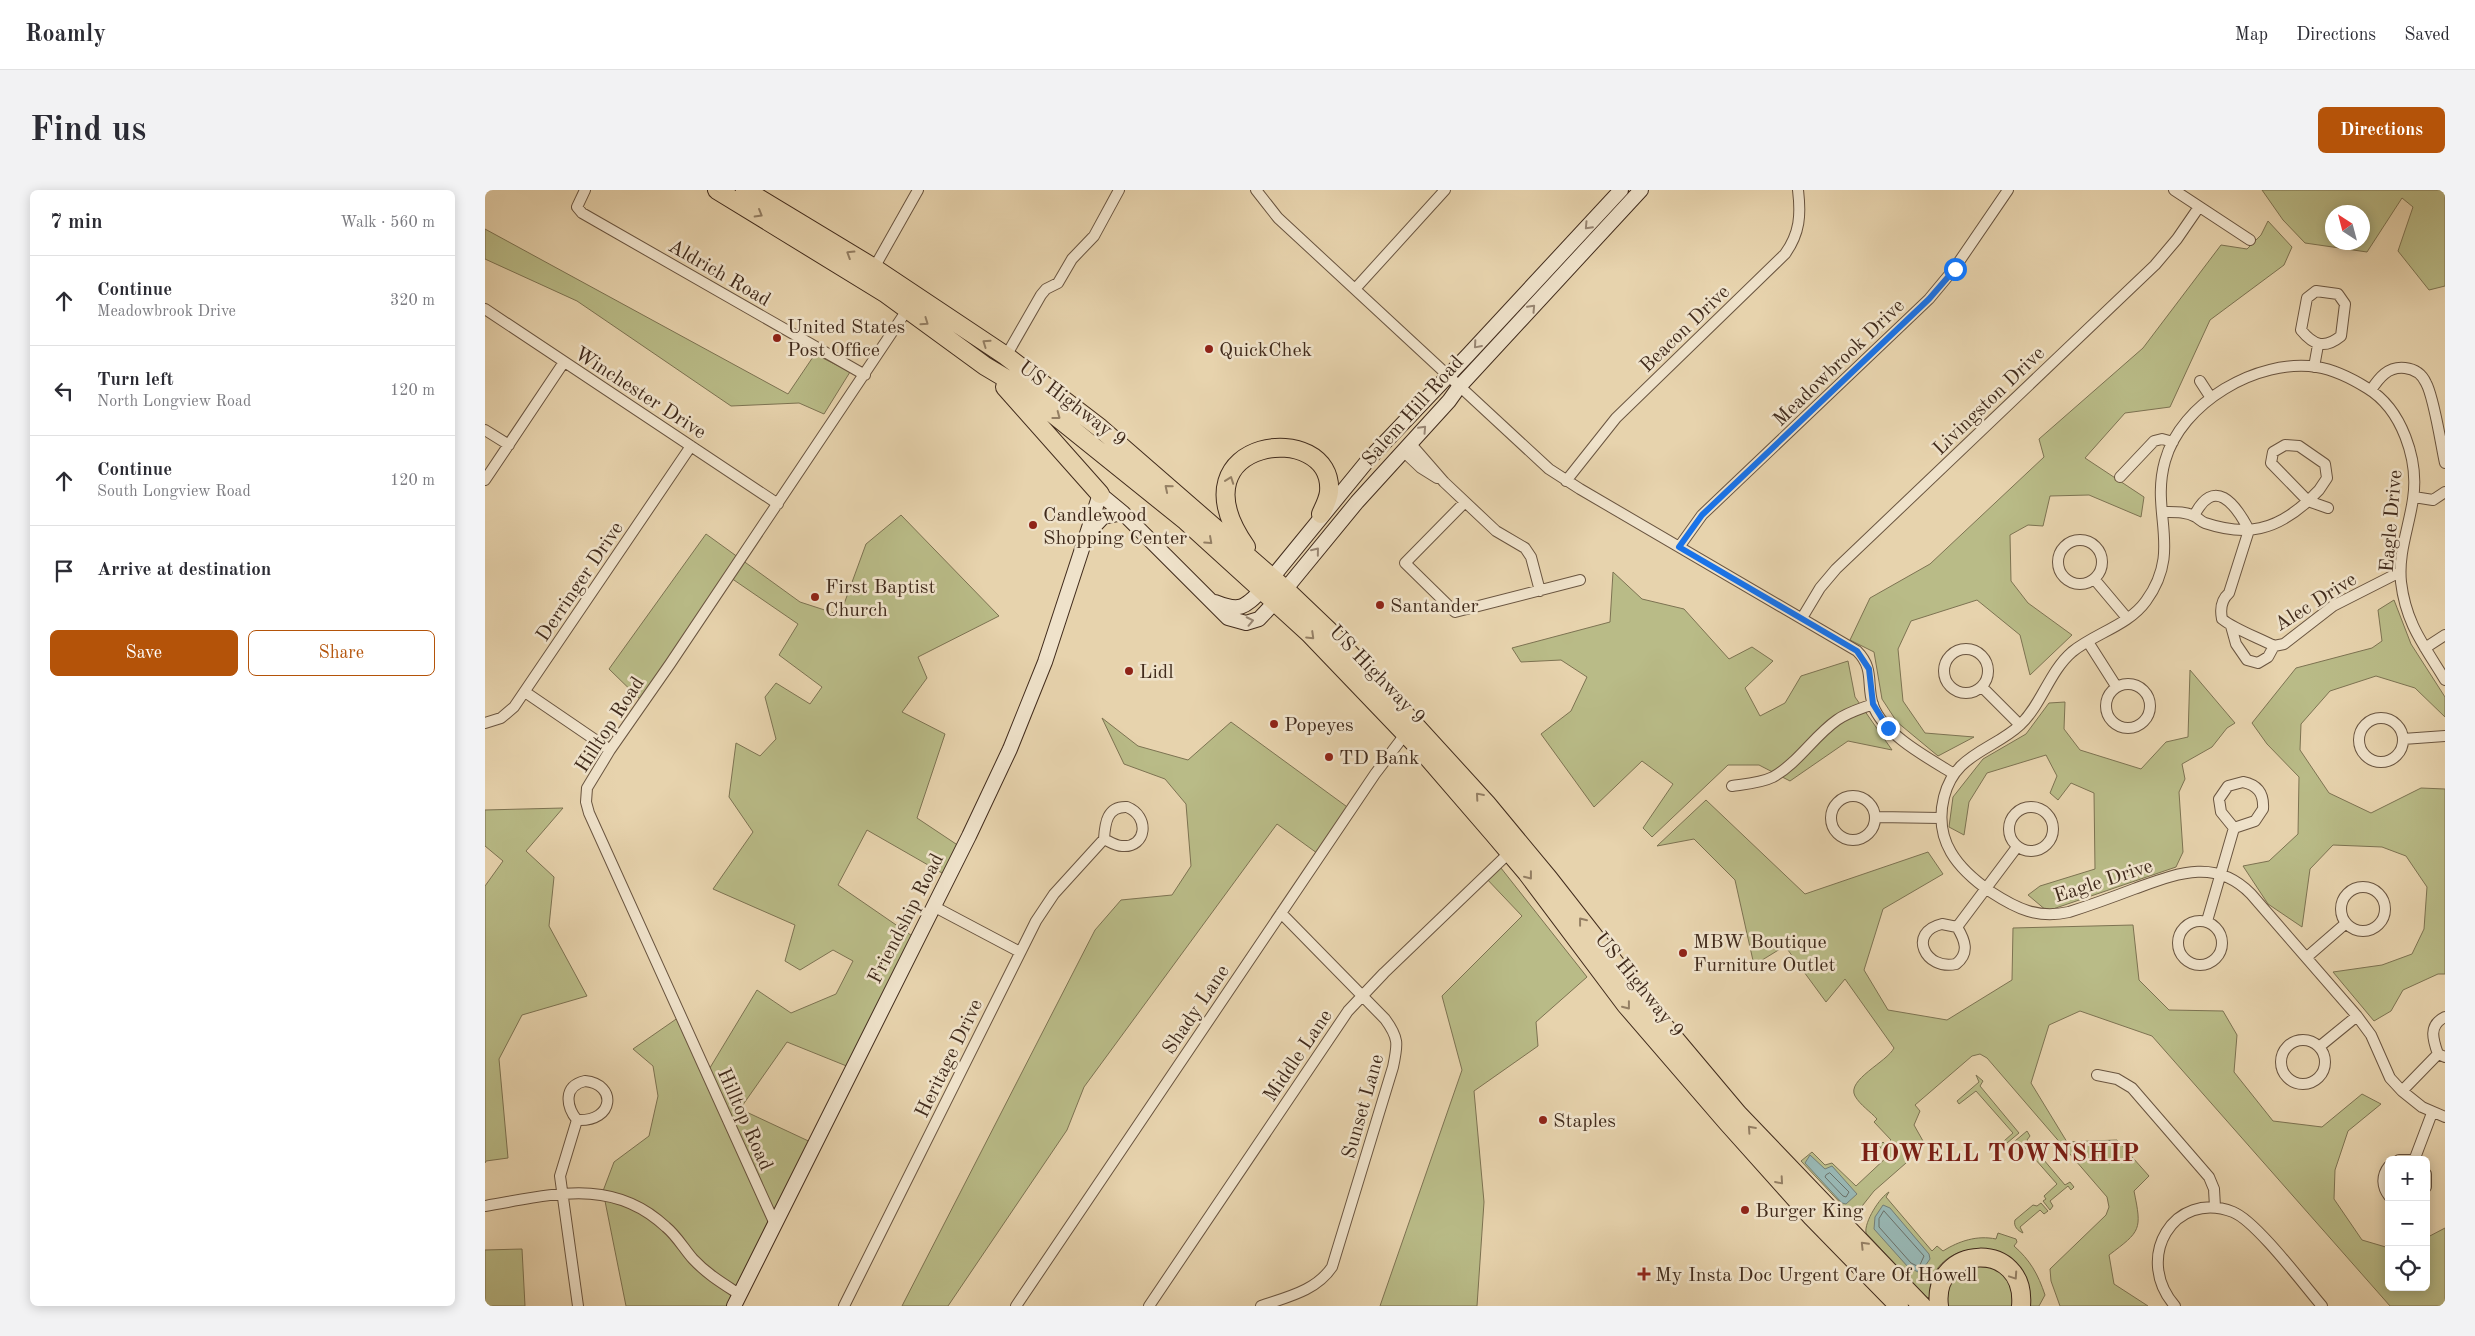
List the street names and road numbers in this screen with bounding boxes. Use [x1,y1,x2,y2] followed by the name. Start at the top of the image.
[664,236,774,311] street label: Aldrich Road
[1637,282,1734,377] street label: Beacon Drive
[1770,296,1909,431] street label: Meadowbrook Drive
[1930,343,2049,459] street label: Livingston Drive
[571,344,709,444] street label: Winchester Drive
[1359,352,1468,470] street label: Salem Hill Road
[1014,358,1129,451] street label: US Highway 9
[2378,469,2406,573] street label: Eagle Drive
[533,519,628,645] street label: Derringer Drive
[2272,570,2360,636] street label: Alec Drive
[1325,622,1428,729] street label: US Highway 9
[572,674,649,776] street label: Hilltop Road
[865,851,948,987] street label: Friendship Road
[2052,857,2156,907] street label: Eagle Drive
[1590,929,1687,1042] street label: US Highway 9
[1160,962,1234,1058] street label: Shady Lane
[913,996,987,1121] street label: Heritage Drive
[1261,1006,1337,1106] street label: Middle Lane
[1339,1052,1388,1161] street label: Sunset Lane
[713,1066,776,1174] street label: Hilltop Road

